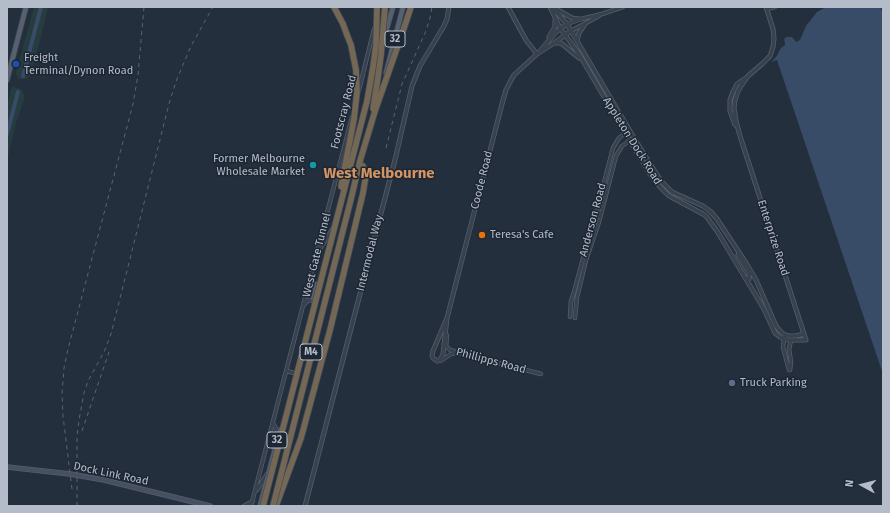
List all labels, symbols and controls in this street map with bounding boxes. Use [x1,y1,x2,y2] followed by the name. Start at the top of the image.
[385,31,405,47] road number: 32
[24,51,133,77] place label: Freight Terminal/Dynon Road
[11,59,21,69] marker: Freight Terminal/Dynon Road
[328,74,360,150] street label: Footscray Road
[600,95,664,187] street label: Appleton Dock Road
[468,149,496,211] street label: Coode Road
[213,152,305,178] place label: Former Melbourne Wholesale Market
[308,160,318,170] marker: Former Melbourne Wholesale Market
[323,165,435,183] district label: West Melbourne
[577,182,609,258] street label: Anderson Road
[754,198,792,278] street label: Enterprize Road
[300,211,334,299] street label: West Gate Tunnel
[354,213,386,293] street label: Intermodal Way
[490,228,554,242] place label: Teresa's Cafe
[477,230,487,240] marker: Teresa's Cafe
[300,344,322,360] road number: M4
[455,345,527,377] street label: Phillipps Road
[740,376,807,390] place label: Truck Parking
[727,378,737,388] marker: Truck Parking
[267,432,287,448] road number: 32
[72,460,150,488] street label: Dock Link Road
[842,465,882,505] north arrow
[843,479,856,488] text: N

